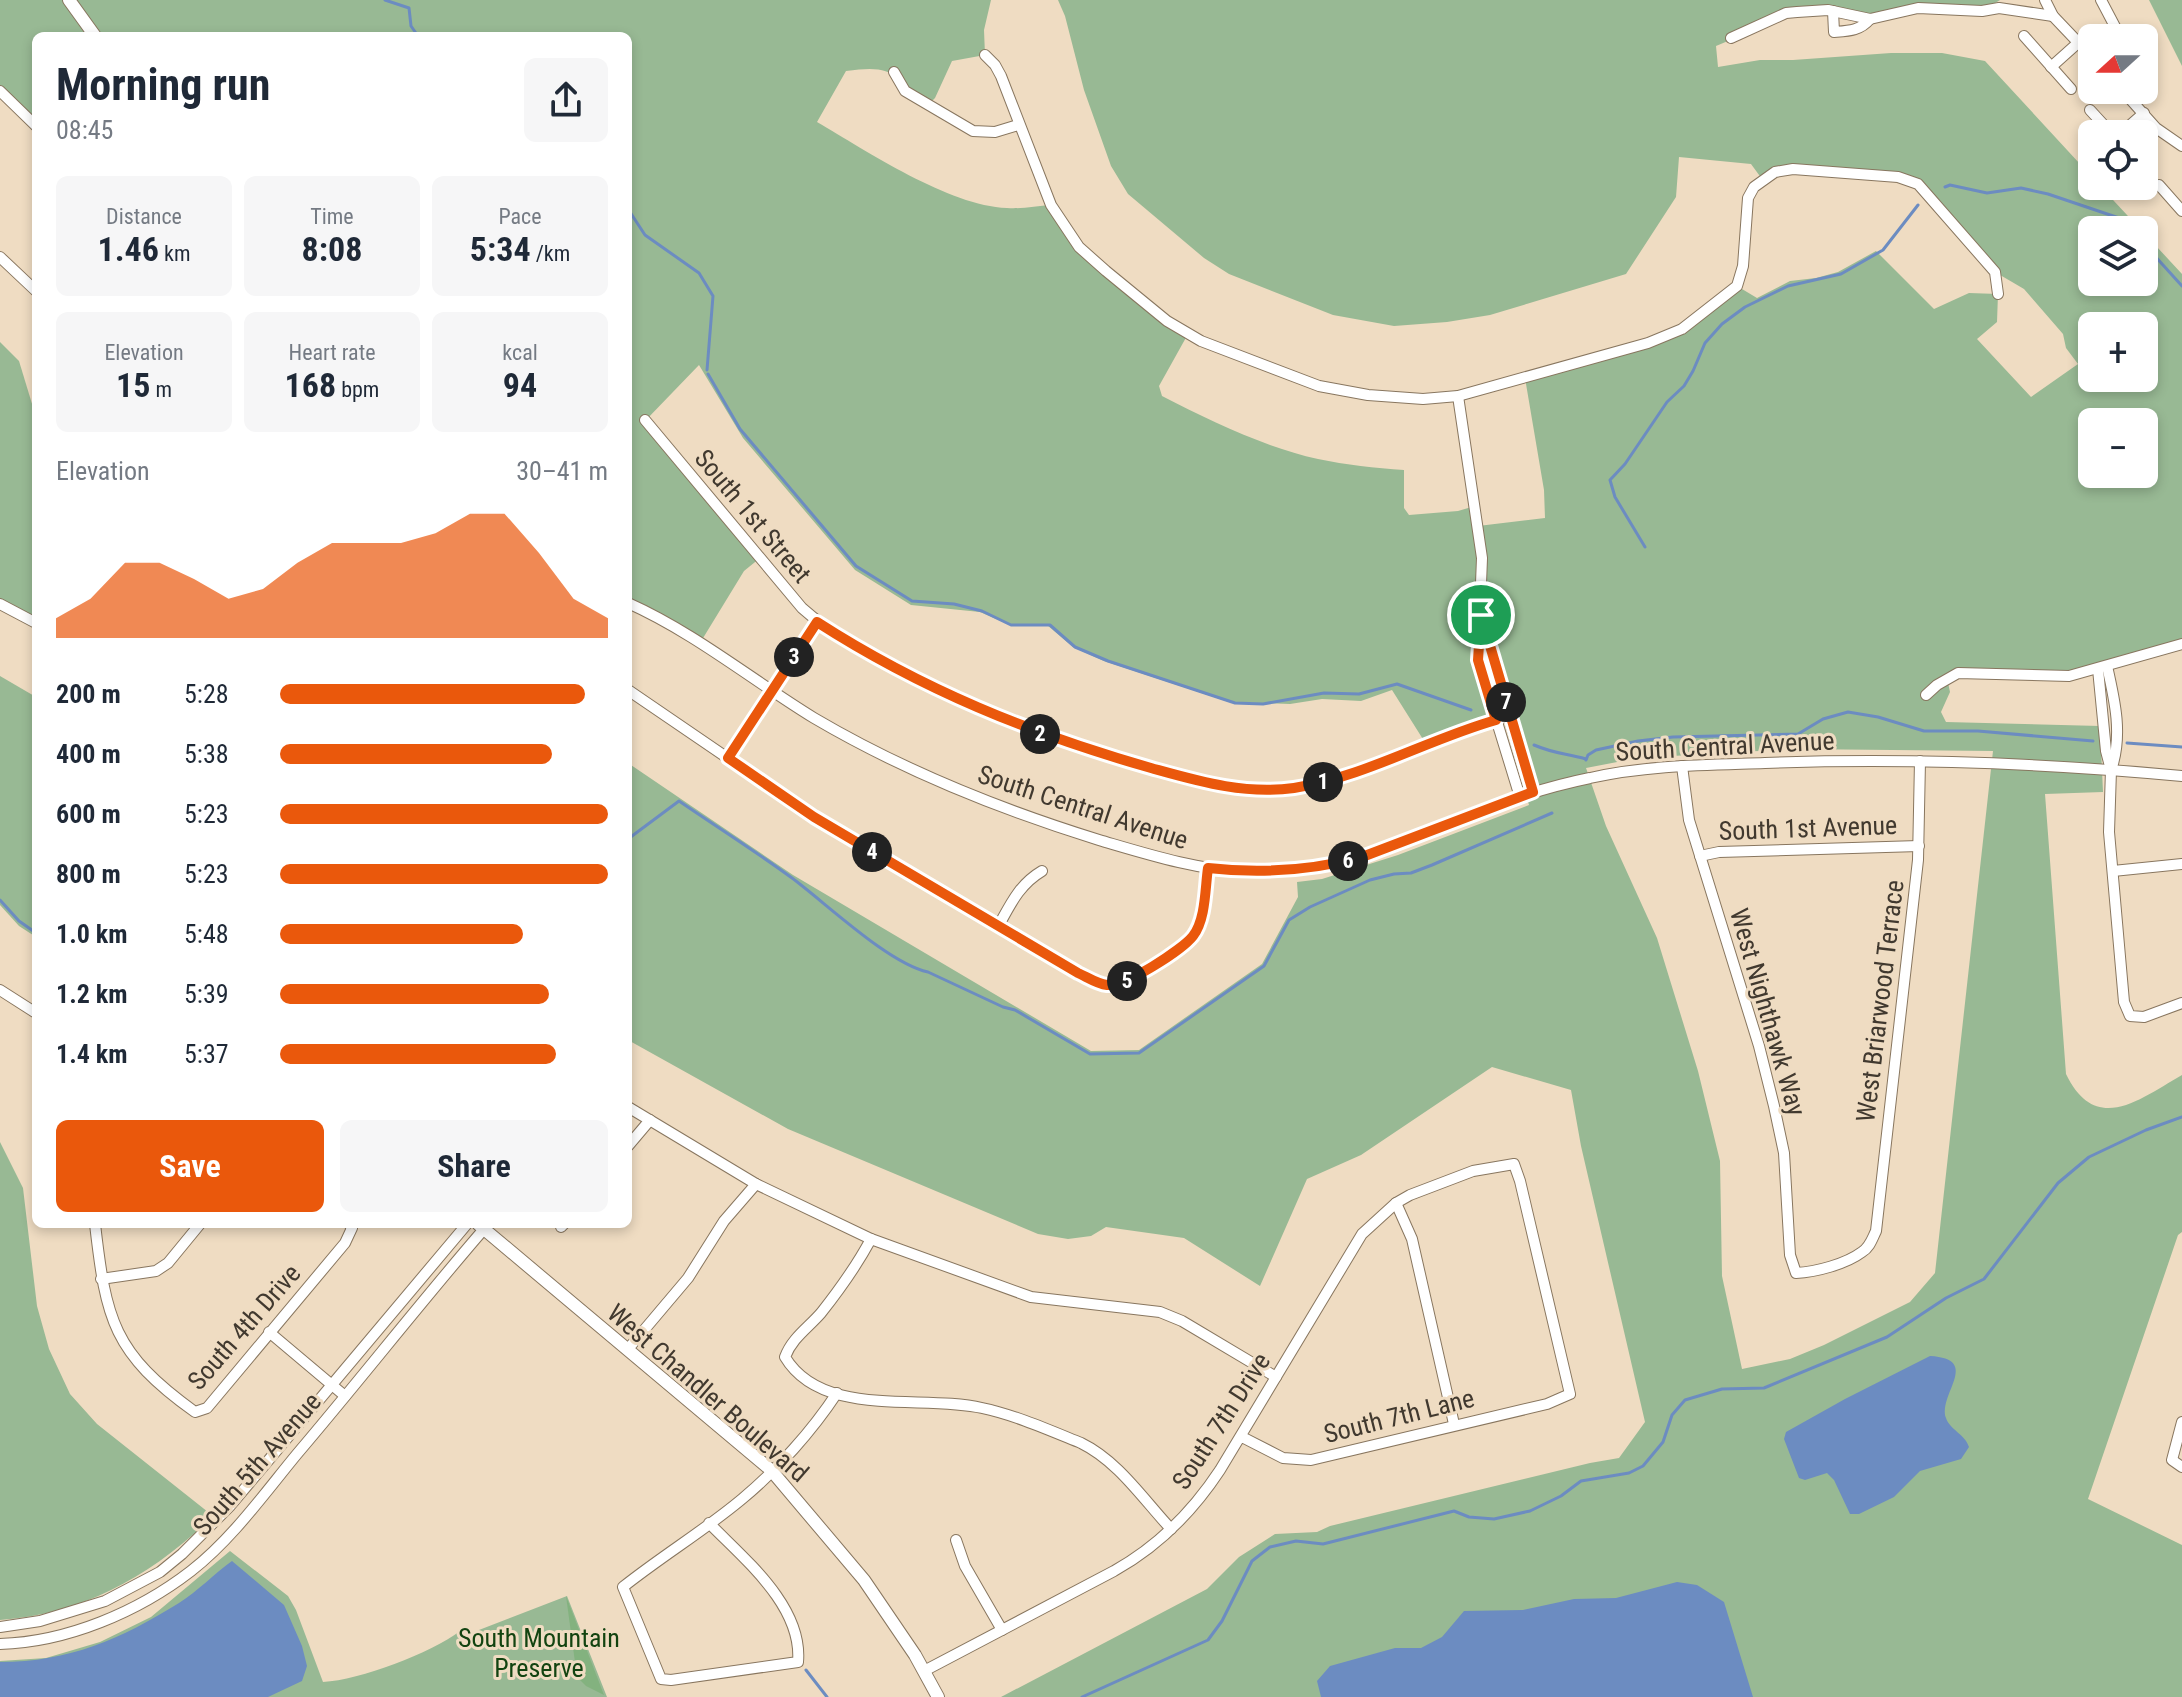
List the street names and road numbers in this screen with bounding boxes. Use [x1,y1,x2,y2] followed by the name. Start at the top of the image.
[689,443,817,589] street label: South 1st Street
[1615,725,1835,767] street label: South Central Avenue
[974,759,1192,855] street label: South Central Avenue
[1718,810,1898,846] street label: South 1st Avenue
[1850,878,1910,1124] street label: West Briarwood Terrace
[1724,905,1812,1119] street label: West Nighthawk Way
[181,1258,307,1396] street label: South 4th Drive
[601,1298,815,1488] street label: West Chandler Boulevard
[1166,1347,1276,1495] street label: South 7th Drive
[1321,1383,1477,1449] street label: South 7th Lane
[187,1387,327,1541] street label: South 5th Avenue

